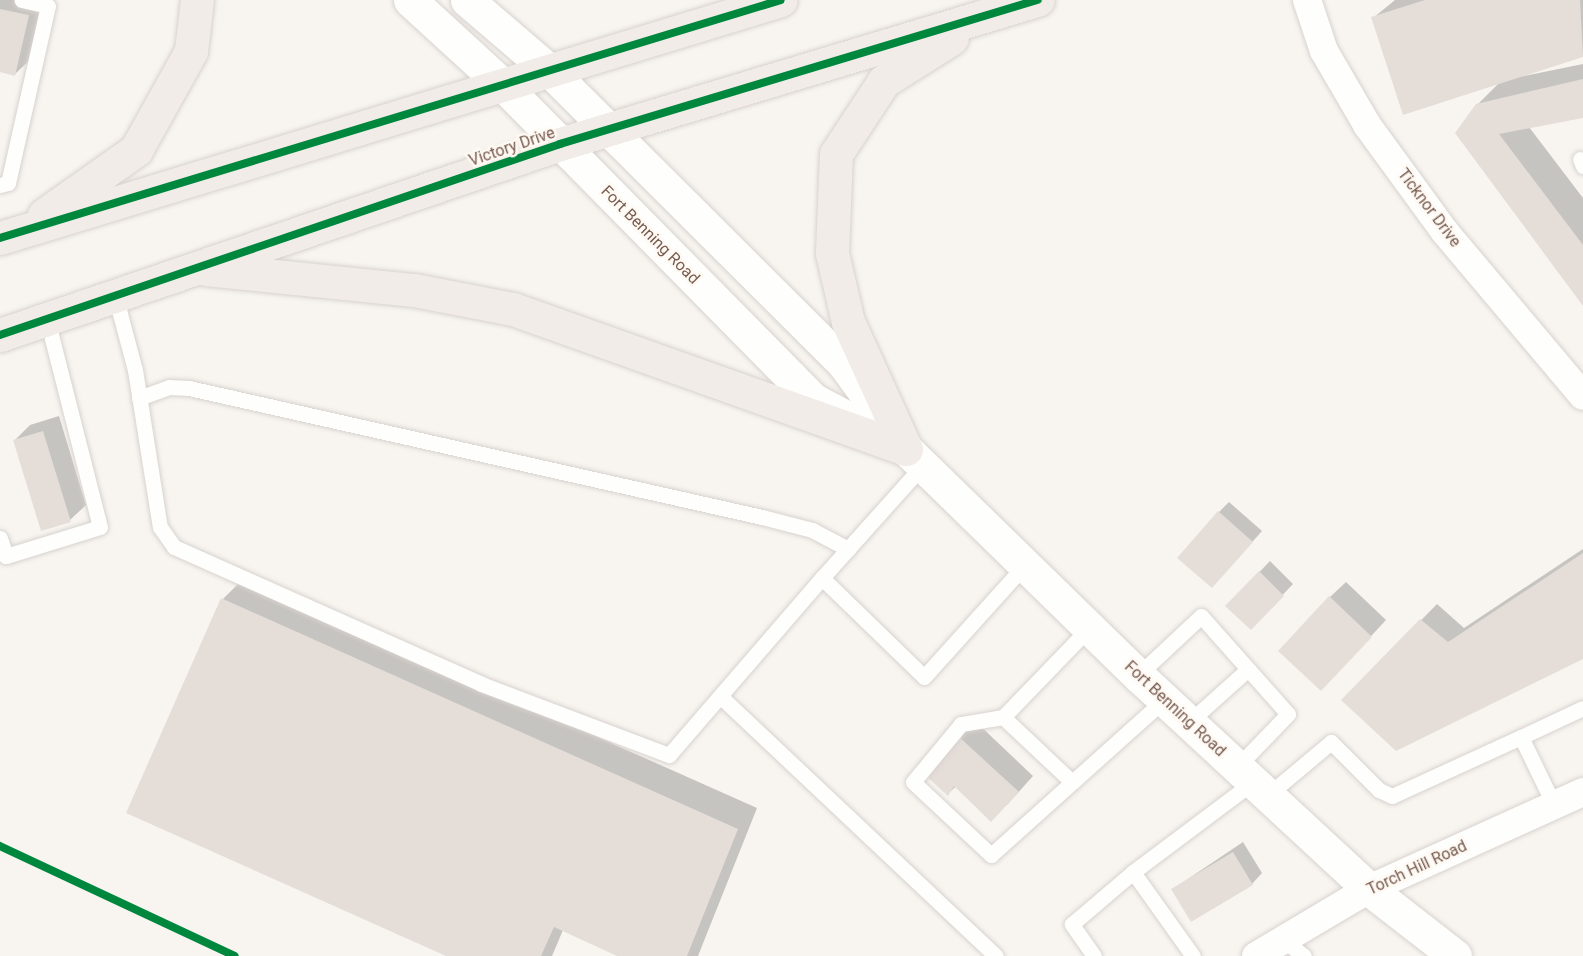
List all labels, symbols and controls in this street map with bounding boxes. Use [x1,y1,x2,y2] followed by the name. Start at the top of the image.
[466,123,558,171] street label: Victory Drive
[1393,165,1465,251] street label: Ticknor Drive
[597,182,703,288] street label: Fort Benning Road
[1120,657,1230,761] street label: Fort Benning Road
[1364,836,1470,900] street label: Torch Hill Road

